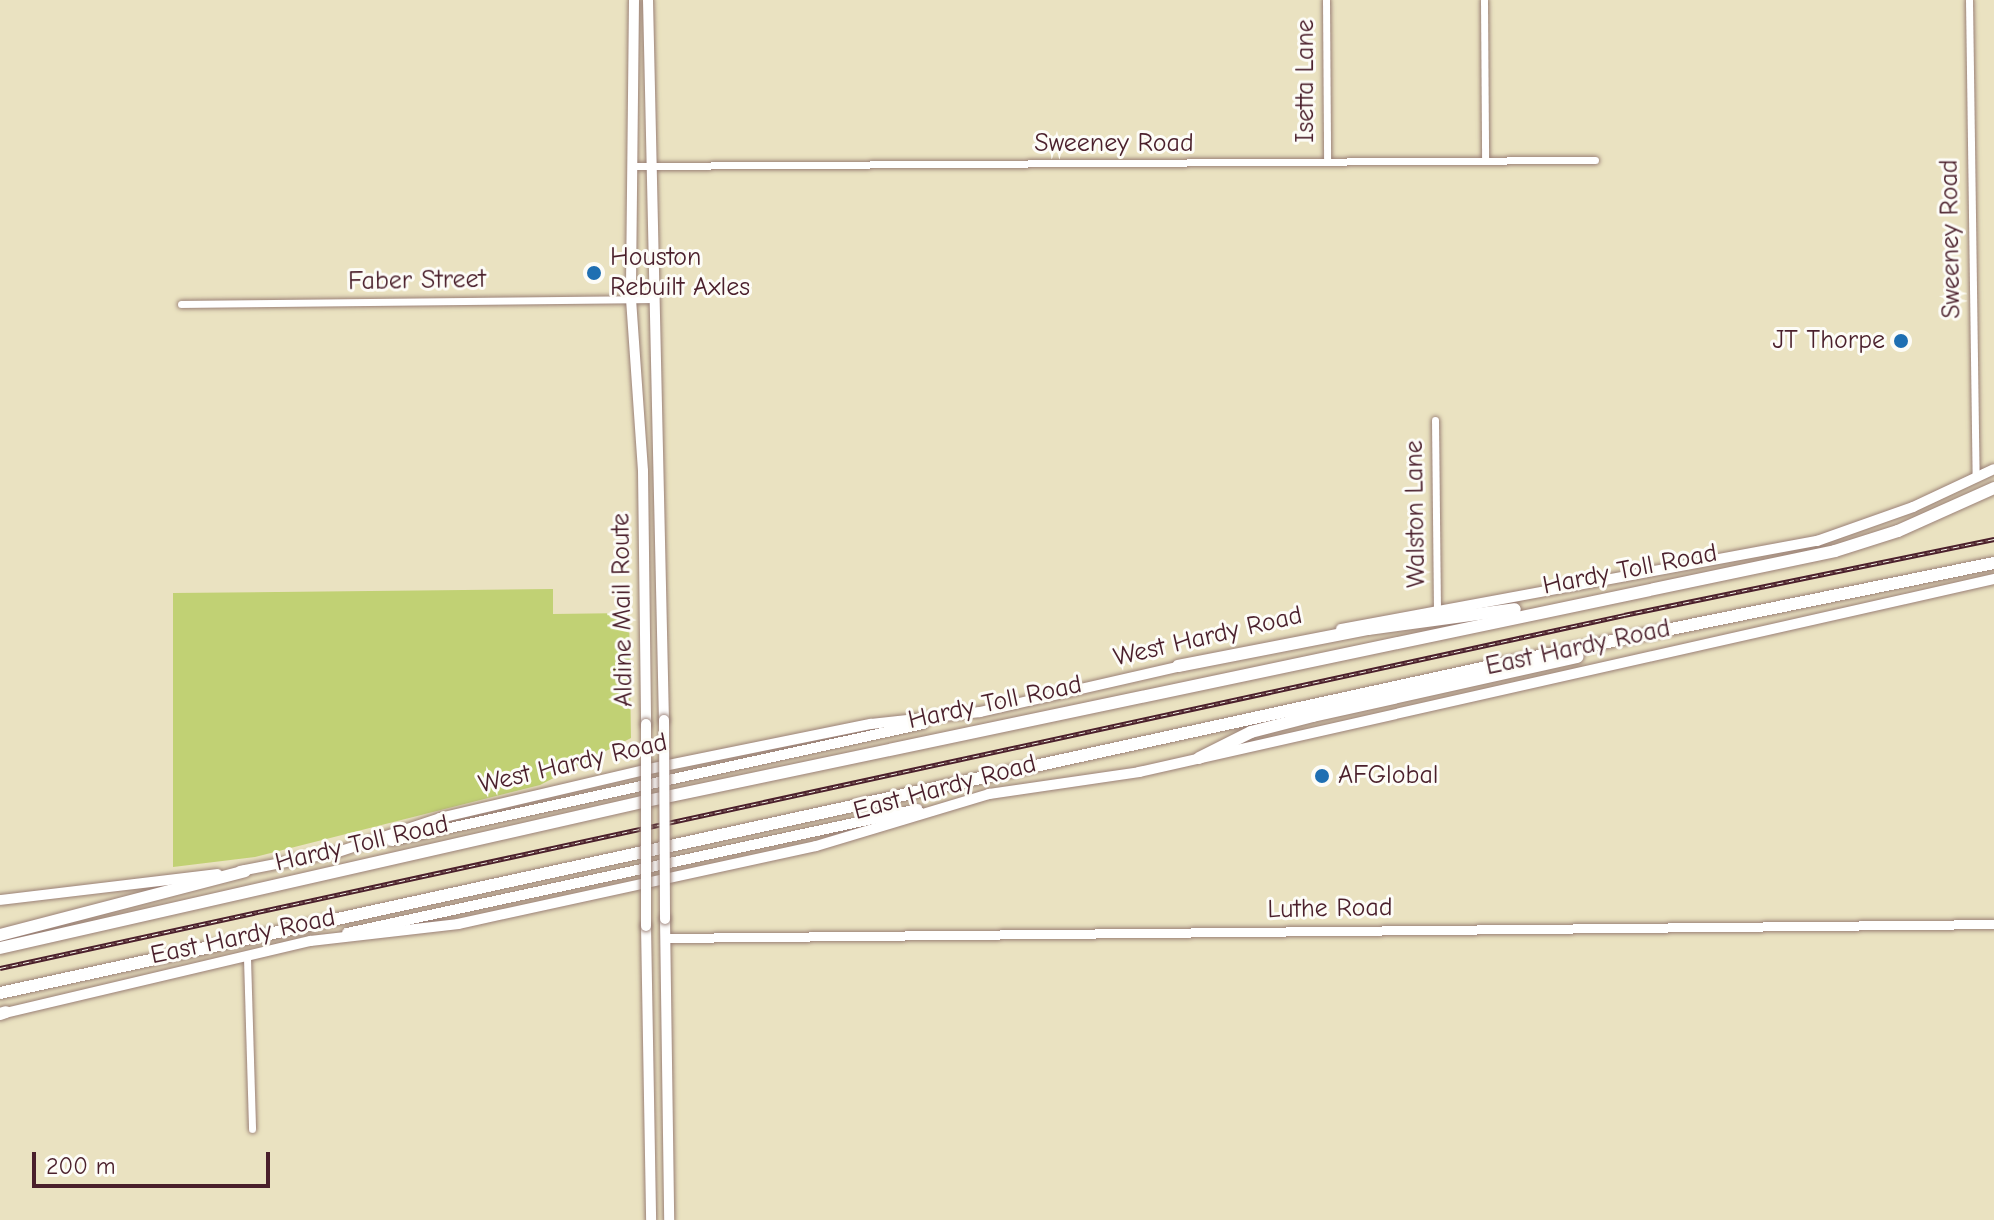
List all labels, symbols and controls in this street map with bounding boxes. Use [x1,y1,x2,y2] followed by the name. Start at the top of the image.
[1290,19,1322,143] street label: Isetta Lane
[1034,128,1194,160] street label: Sweeney Road
[1934,159,1968,319] street label: Sweeney Road
[610,242,750,304] place label: Houston Rebuilt Axles
[348,264,486,298] street label: Faber Street
[585,264,603,282] marker: Houston Rebuilt Axles
[1772,325,1885,357] place label: JT Thorpe
[1892,332,1910,350] marker: JT Thorpe
[1399,440,1433,588] street label: Walston Lane
[606,513,640,707] street label: Aldine Mail Route
[1540,538,1720,602] street label: Hardy Toll Road
[1111,600,1305,674] street label: West Hardy Road
[1483,613,1673,683] street label: East Hardy Road
[905,669,1085,737] street label: Hardy Toll Road
[476,727,670,801] street label: West Hardy Road
[850,749,1040,827] street label: East Hardy Road
[1338,760,1439,792] place label: AFGlobal
[1313,767,1331,785] marker: AFGlobal
[272,809,452,879] street label: Hardy Toll Road
[1267,892,1393,926] street label: Luthe Road
[148,902,338,972] street label: East Hardy Road
[36,1136,274,1186] scale bar
[46,1152,116,1180] text: 200 m

